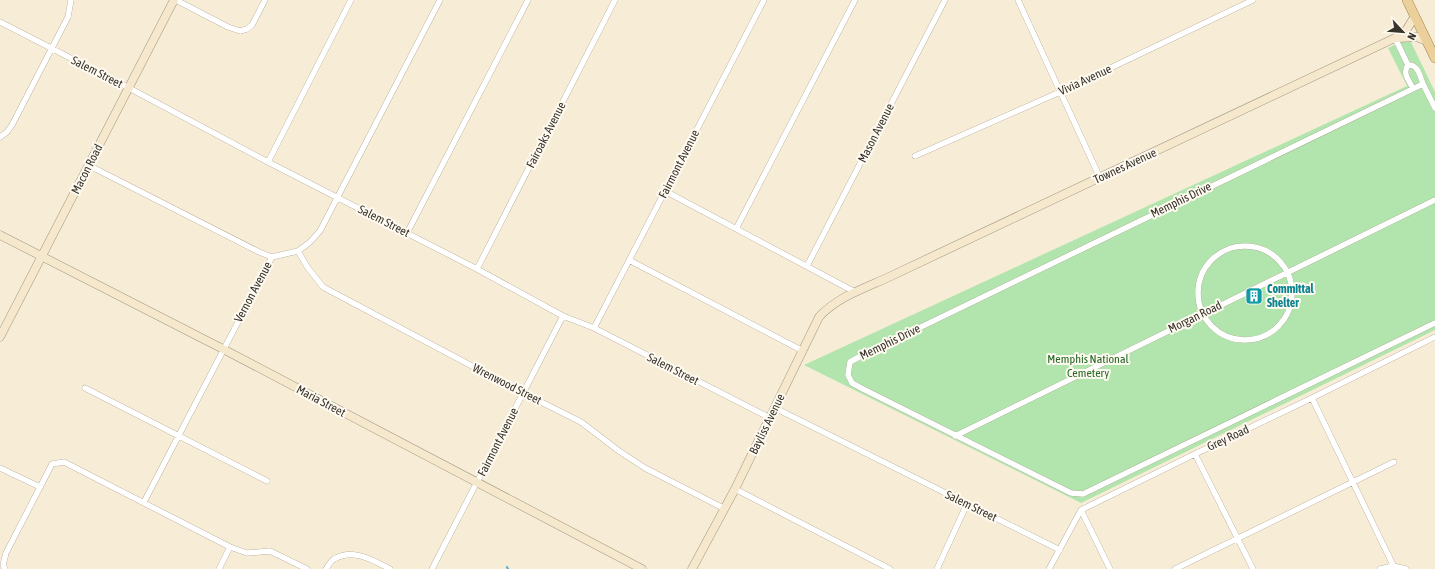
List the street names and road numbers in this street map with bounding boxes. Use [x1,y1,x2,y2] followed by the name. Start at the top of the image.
[69,53,125,91] street label: Salem Street
[1056,62,1114,98] street label: Vivia Avenue
[523,100,569,170] street label: Fairoaks Avenue
[855,101,897,165] street label: Mason Avenue
[656,127,702,201] street label: Fairmont Avenue
[68,142,106,196] street label: Macon Road
[1091,145,1159,187] street label: Townes Avenue
[1148,179,1214,221] street label: Memphis Drive
[356,202,412,240] street label: Salem Street
[231,259,275,325] street label: Vernon Avenue
[1166,298,1224,336] street label: Morgan Road
[857,321,923,363] street label: Memphis Drive
[645,350,701,388] street label: Salem Street
[470,361,544,408] street label: Wrenwood Street
[294,382,348,420] street label: Maria Street
[746,391,788,457] street label: Bayliss Avenue
[475,405,521,479] street label: Fairmont Avenue
[1205,422,1251,454] street label: Grey Road
[943,487,1000,525] street label: Salem Street

